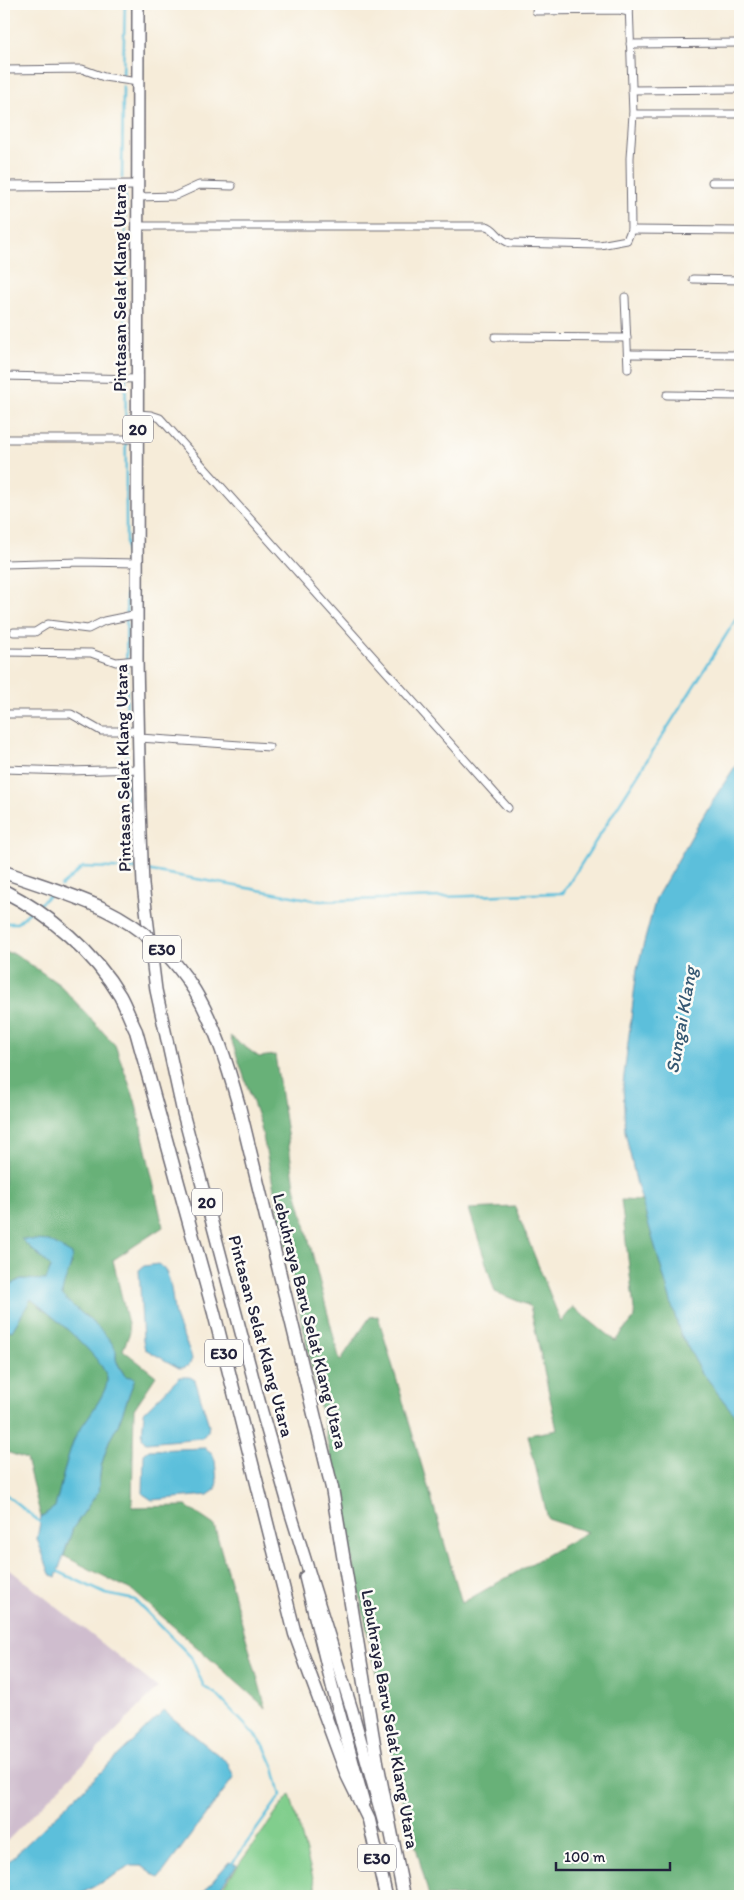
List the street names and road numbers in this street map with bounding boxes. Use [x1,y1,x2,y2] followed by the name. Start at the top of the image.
[109,184,131,392] street label: Pintasan Selat Klang Utara
[123,416,153,442] road number: 20
[110,664,136,872] street label: Pintasan Selat Klang Utara
[143,936,181,962] road number: E30
[192,1188,222,1216] road number: 20
[268,1191,352,1451] street label: Lebuhraya Baru Selat Klang Utara
[223,1233,299,1439] street label: Pintasan Selat Klang Utara
[205,1340,243,1366] road number: E30
[356,1588,424,1850] street label: Lebuhraya Baru Selat Klang Utara
[358,1845,396,1872] road number: E30

